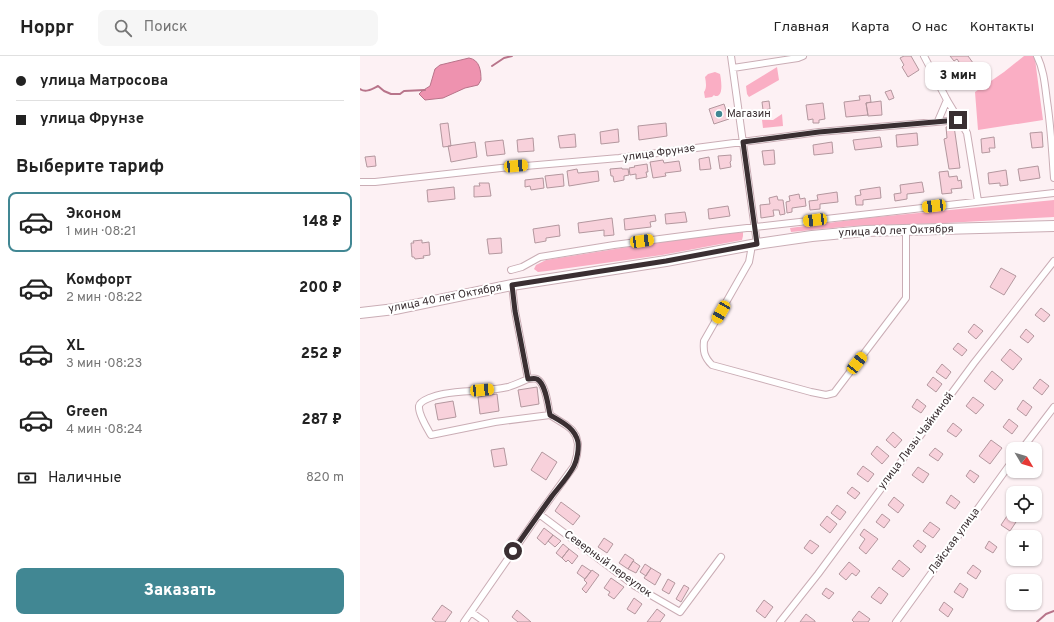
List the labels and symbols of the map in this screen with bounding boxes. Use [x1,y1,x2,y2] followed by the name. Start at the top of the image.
[925,62,991,90] callout: 3 мин
[727,107,771,121] place label: Магазин
[714,109,724,119] marker: Магазин
[949,111,967,129] route end
[622,141,696,165] street label: улица Фрунзе
[504,159,528,173] car
[921,199,947,213] car
[802,213,828,227] car
[838,222,954,240] street label: улица 40 лет Октября
[629,233,655,249] car
[387,280,503,316] street label: улица 40 лет Октября
[710,299,732,325] car
[845,350,869,376] car
[470,383,494,397] car
[875,390,957,492] street label: улица Лизы Чайкиной
[1006,442,1042,478] north arrow
[925,505,983,577] street label: Лайская улица
[561,527,655,601] street label: Северный переулок
[504,542,522,560] route start

